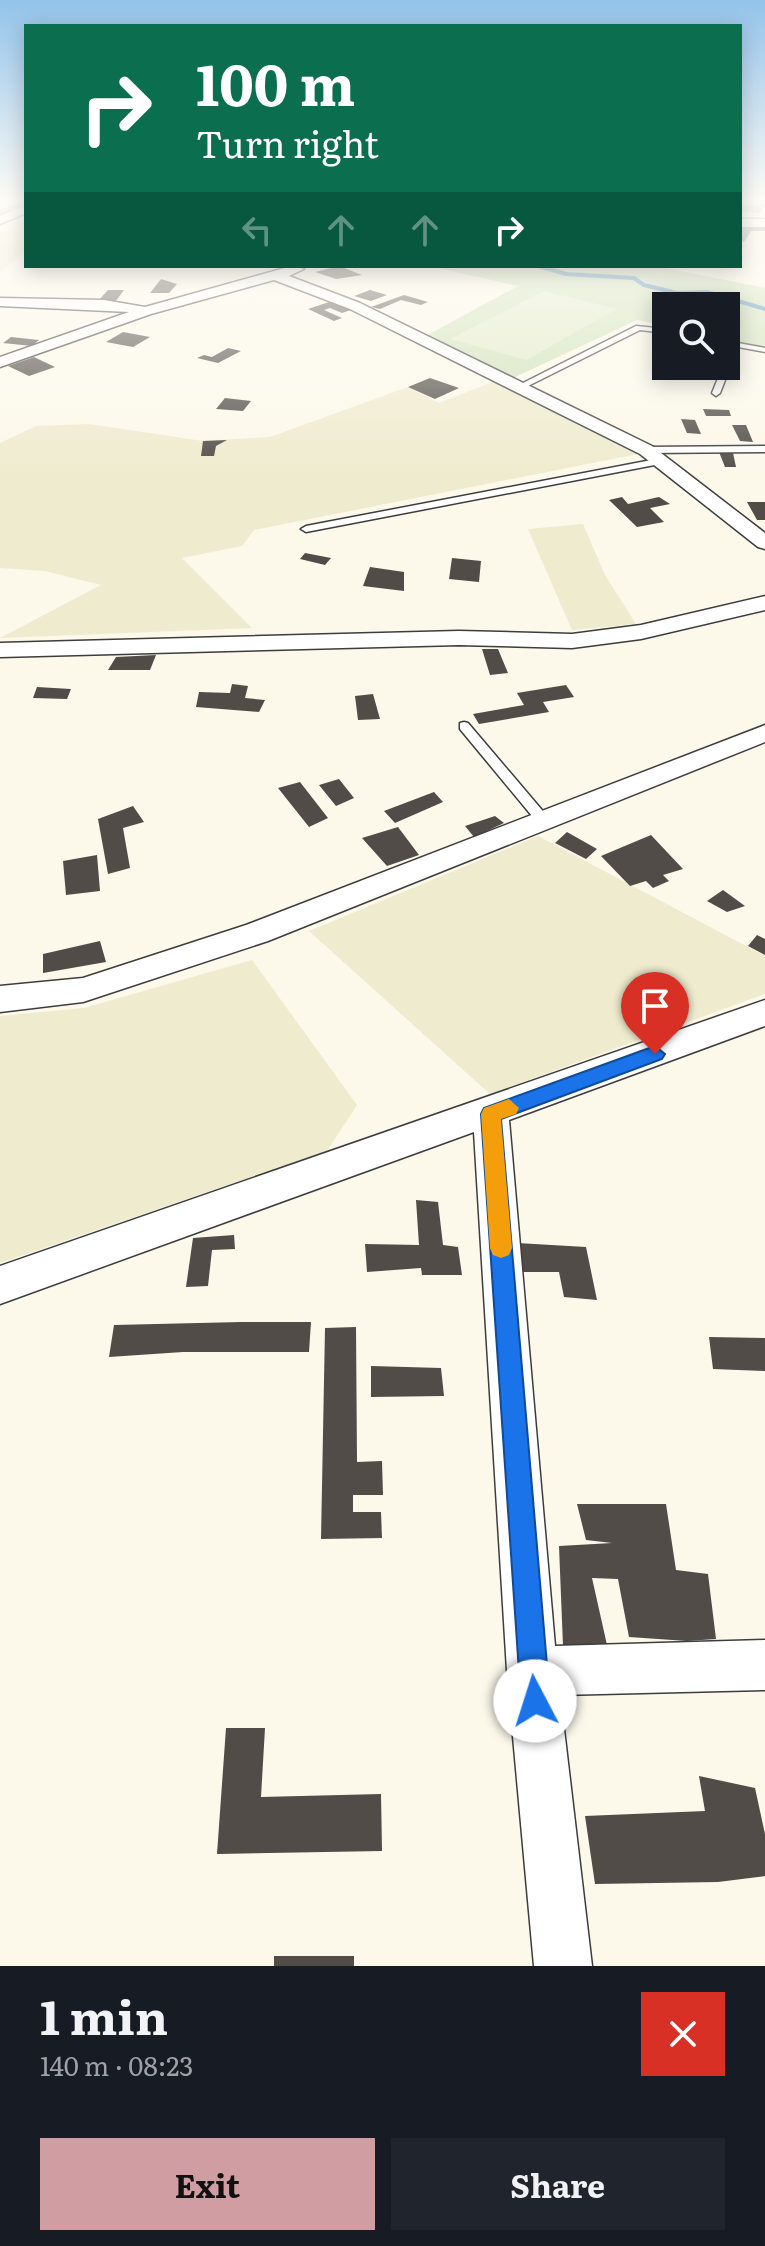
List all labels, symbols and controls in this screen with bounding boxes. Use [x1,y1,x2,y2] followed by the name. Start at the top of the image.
[196,40,355,123] text: 100 m
[64,56,168,160] icon: right
[196,116,379,169] text: Turn right
[235,208,279,252] icon: left
[319,208,363,252] icon: ahead
[403,208,447,252] icon: ahead
[487,208,531,252] icon: right
[652,292,740,380] map controls
[652,292,740,380] button: search
[621,972,689,1054] pin
[633,984,677,1028] icon: arrive
[493,1659,577,1743] position arrow
[40,1979,168,2050] text: 1 min
[641,1992,725,2076] button: close
[40,2045,193,2084] text: 140 m · 08:23
[40,2138,375,2230] button: Exit
[391,2138,725,2230] button: Share

